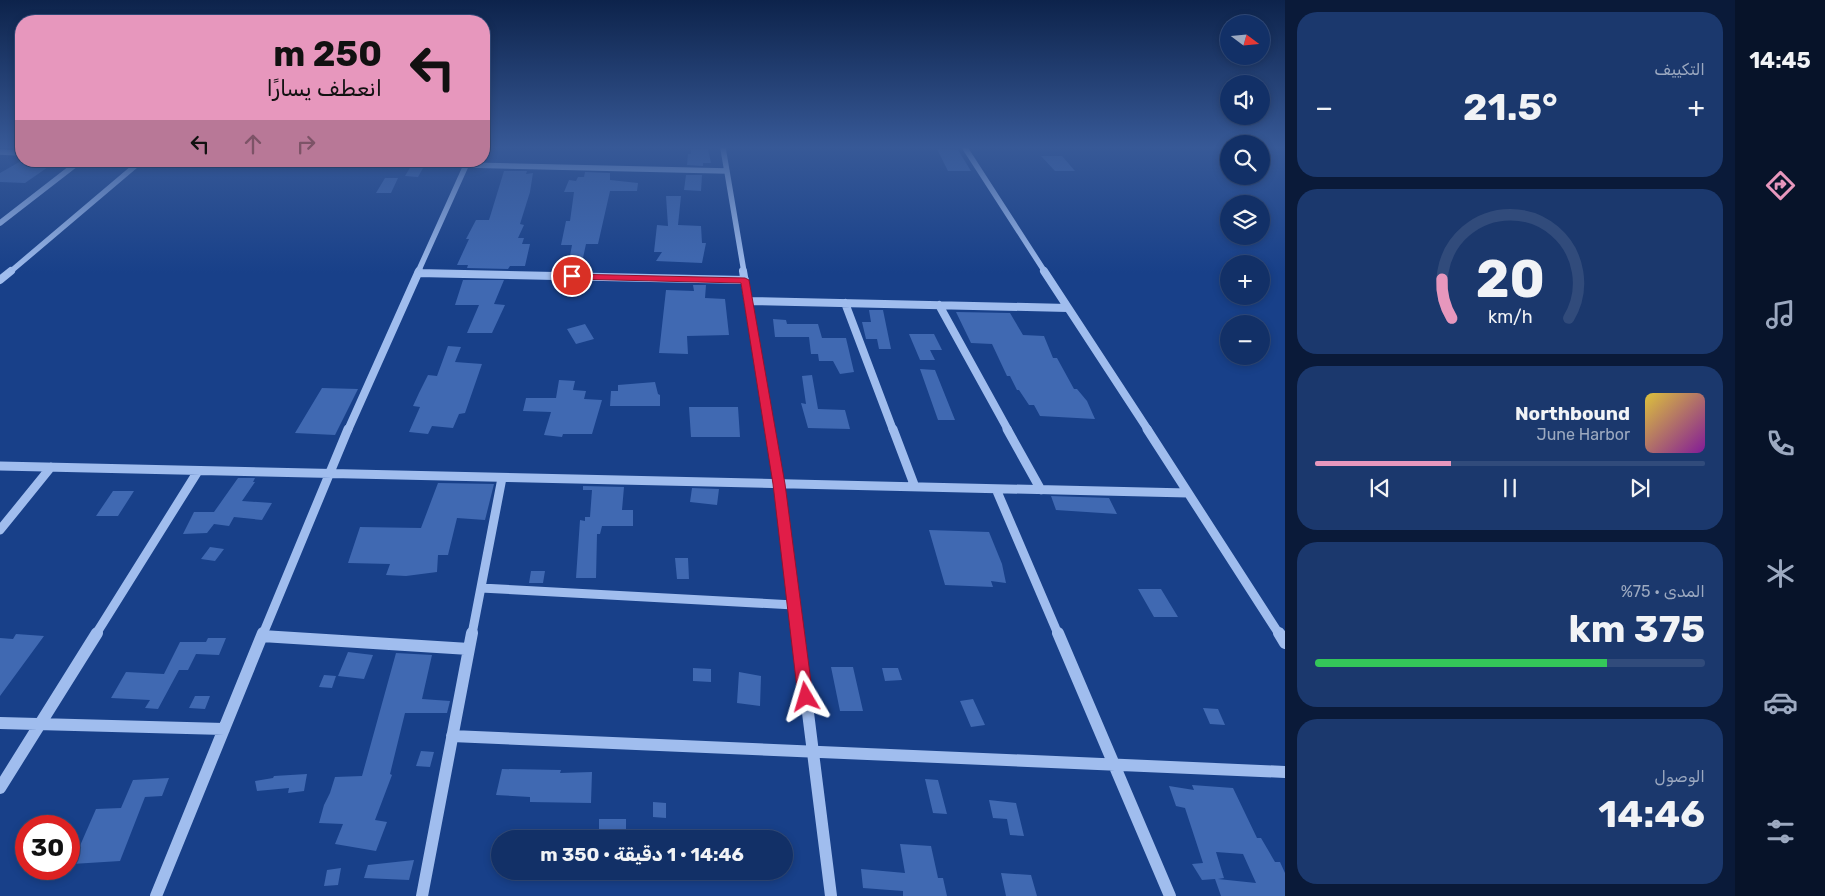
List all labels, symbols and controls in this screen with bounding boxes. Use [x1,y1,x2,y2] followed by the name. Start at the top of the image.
[1220,15,1270,65] north arrow
[1220,15,1270,365] map controls
[273,33,382,75] text: 250 m
[400,35,465,100] icon: left
[1749,47,1811,74] text: 14:45
[1654,60,1705,79] text: التكييف
[266,75,382,102] text: انعطف يسارًا
[1220,75,1270,125] button: sound
[1463,84,1558,130] text: 21.5°
[1315,91,1333,124] text: −
[1688,91,1705,124] text: +
[186,130,214,158] icon: left
[239,130,267,158] icon: ahead
[292,130,320,158] icon: right
[1220,135,1270,185] button: search
[1763,168,1798,203] icon: directions
[1220,195,1270,245] button: layers
[1475,248,1545,310] text: 20
[551,255,593,297] pin
[1220,255,1270,305] button: +
[558,262,586,290] icon: arrive
[1763,297,1798,332] icon: music
[1488,306,1532,327] text: km/h
[1220,315,1270,365] button: −
[1515,402,1630,425] text: Northbound
[1537,425,1630,444] text: June Harbor
[1763,426,1798,461] icon: phone
[1366,474,1394,502] icon: previous
[1496,474,1524,502] icon: pause
[1626,474,1654,502] icon: next
[1763,556,1798,591] icon: climate
[1621,582,1705,601] text: المدى · 75%
[1568,606,1705,652] text: 375 km
[779,670,831,722] position arrow
[1763,685,1798,720] icon: car
[1655,767,1705,786] text: الوصول
[1598,791,1705,837] text: 14:46
[1763,814,1798,849] icon: filters
[15,815,80,880] speed limit sign: 30
[540,843,744,866] text: 14:46 · 1 دقيقة · 350 m

